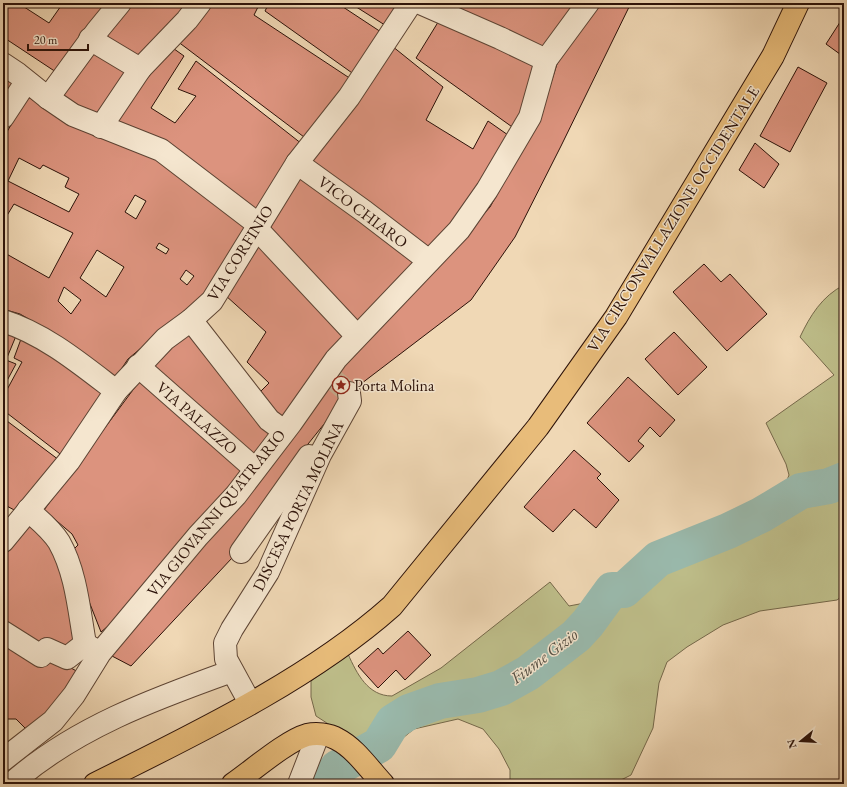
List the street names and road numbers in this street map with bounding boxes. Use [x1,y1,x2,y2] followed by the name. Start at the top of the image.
[582,82,764,356] street label: VIA CIRCONVALLAZIONE OCCIDENTALE
[314,171,412,253] street label: VICO CHIARO
[202,201,278,305] street label: VIA CORFINIO
[152,377,242,459] street label: VIA PALAZZO
[248,417,349,594] street label: DISCESA PORTA MOLINA
[142,425,290,601] street label: VIA GIOVANNI QUATRARIO

